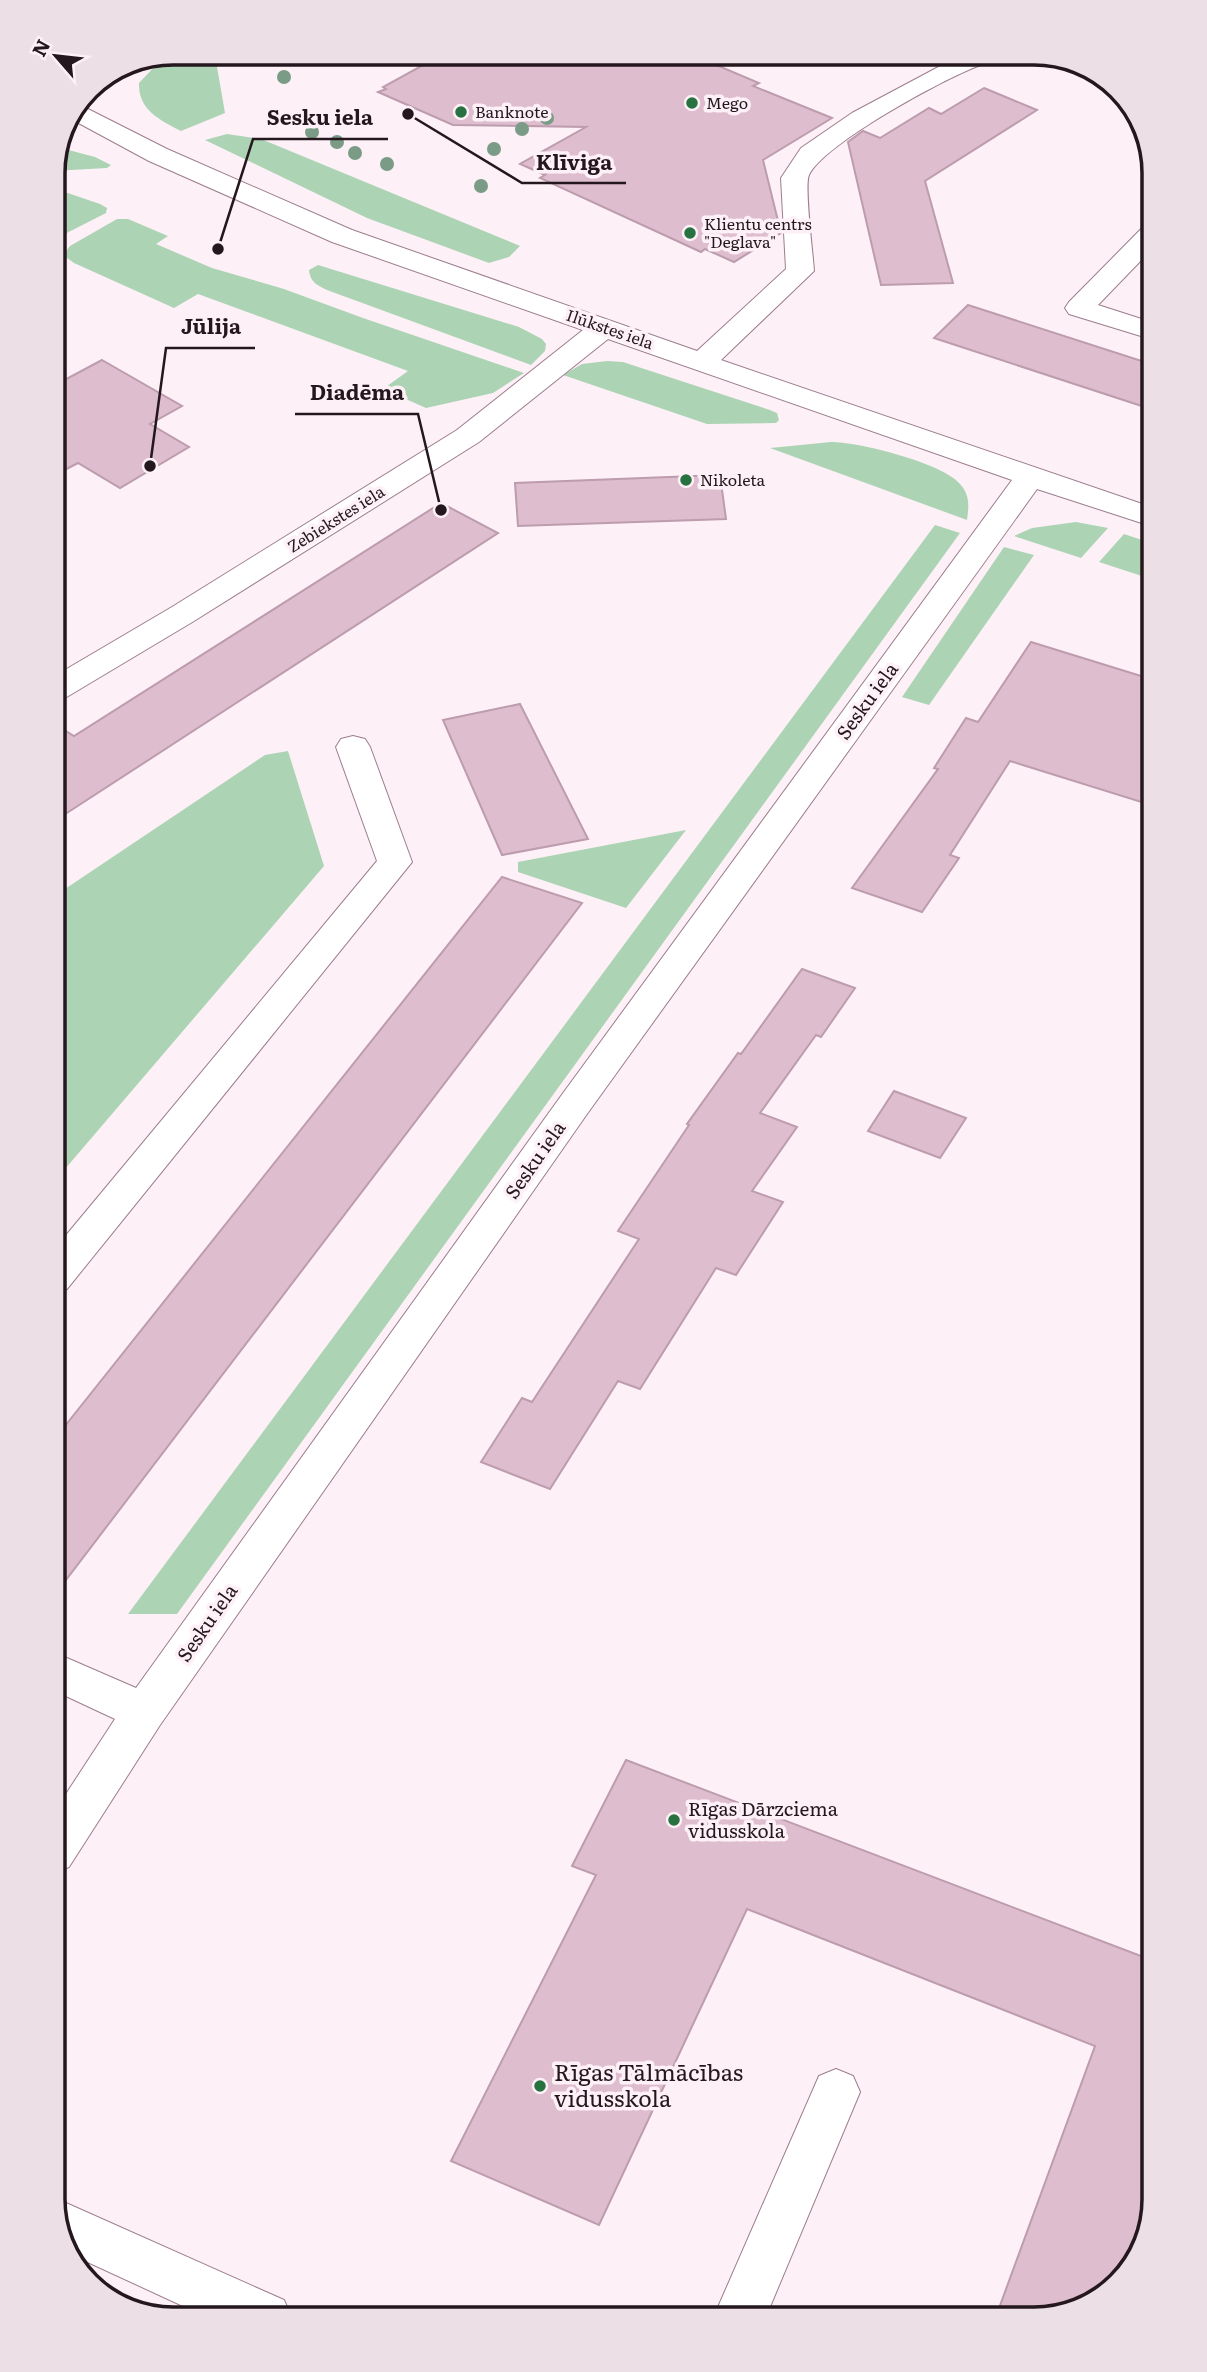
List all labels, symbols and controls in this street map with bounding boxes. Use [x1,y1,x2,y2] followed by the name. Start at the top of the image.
[21,21,91,91] north arrow
[24,34,56,61] text: N
[706,90,748,114] place label: Mego
[684,95,700,111] marker: Mego
[253,97,388,139] callout: Sesku iela
[475,99,549,123] place label: Banknote
[267,100,374,131] text: Sesku iela
[453,104,469,120] marker: Banknote
[522,141,626,183] callout: Klīviga
[536,145,613,176] text: Klīviga
[704,211,812,253] place label: Klientu centrs "Deglava"
[682,225,698,241] marker: Klientu centrs "Deglava"
[563,302,658,354] street label: Ilūkstes iela
[166,306,255,348] callout: Jūlija
[181,309,242,340] text: Jūlija
[295,372,418,414] callout: Diadēma
[310,375,405,406] text: Diadēma
[700,467,765,491] place label: Nikoleta
[678,472,694,488] marker: Nikoleta
[282,478,389,558] street label: Zebiekstes iela
[829,655,904,745] street label: Sesku iela
[497,1114,572,1204] street label: Sesku iela
[169,1577,244,1667] street label: Sesku iela
[688,1794,839,1844] place label: Rīgas Dārzciema vidusskola
[666,1812,682,1828] marker: Rīgas Dārzciema vidusskola
[554,2054,743,2114] place label: Rīgas Tālmācības vidusskola
[532,2078,548,2094] marker: Rīgas Tālmācības vidusskola

